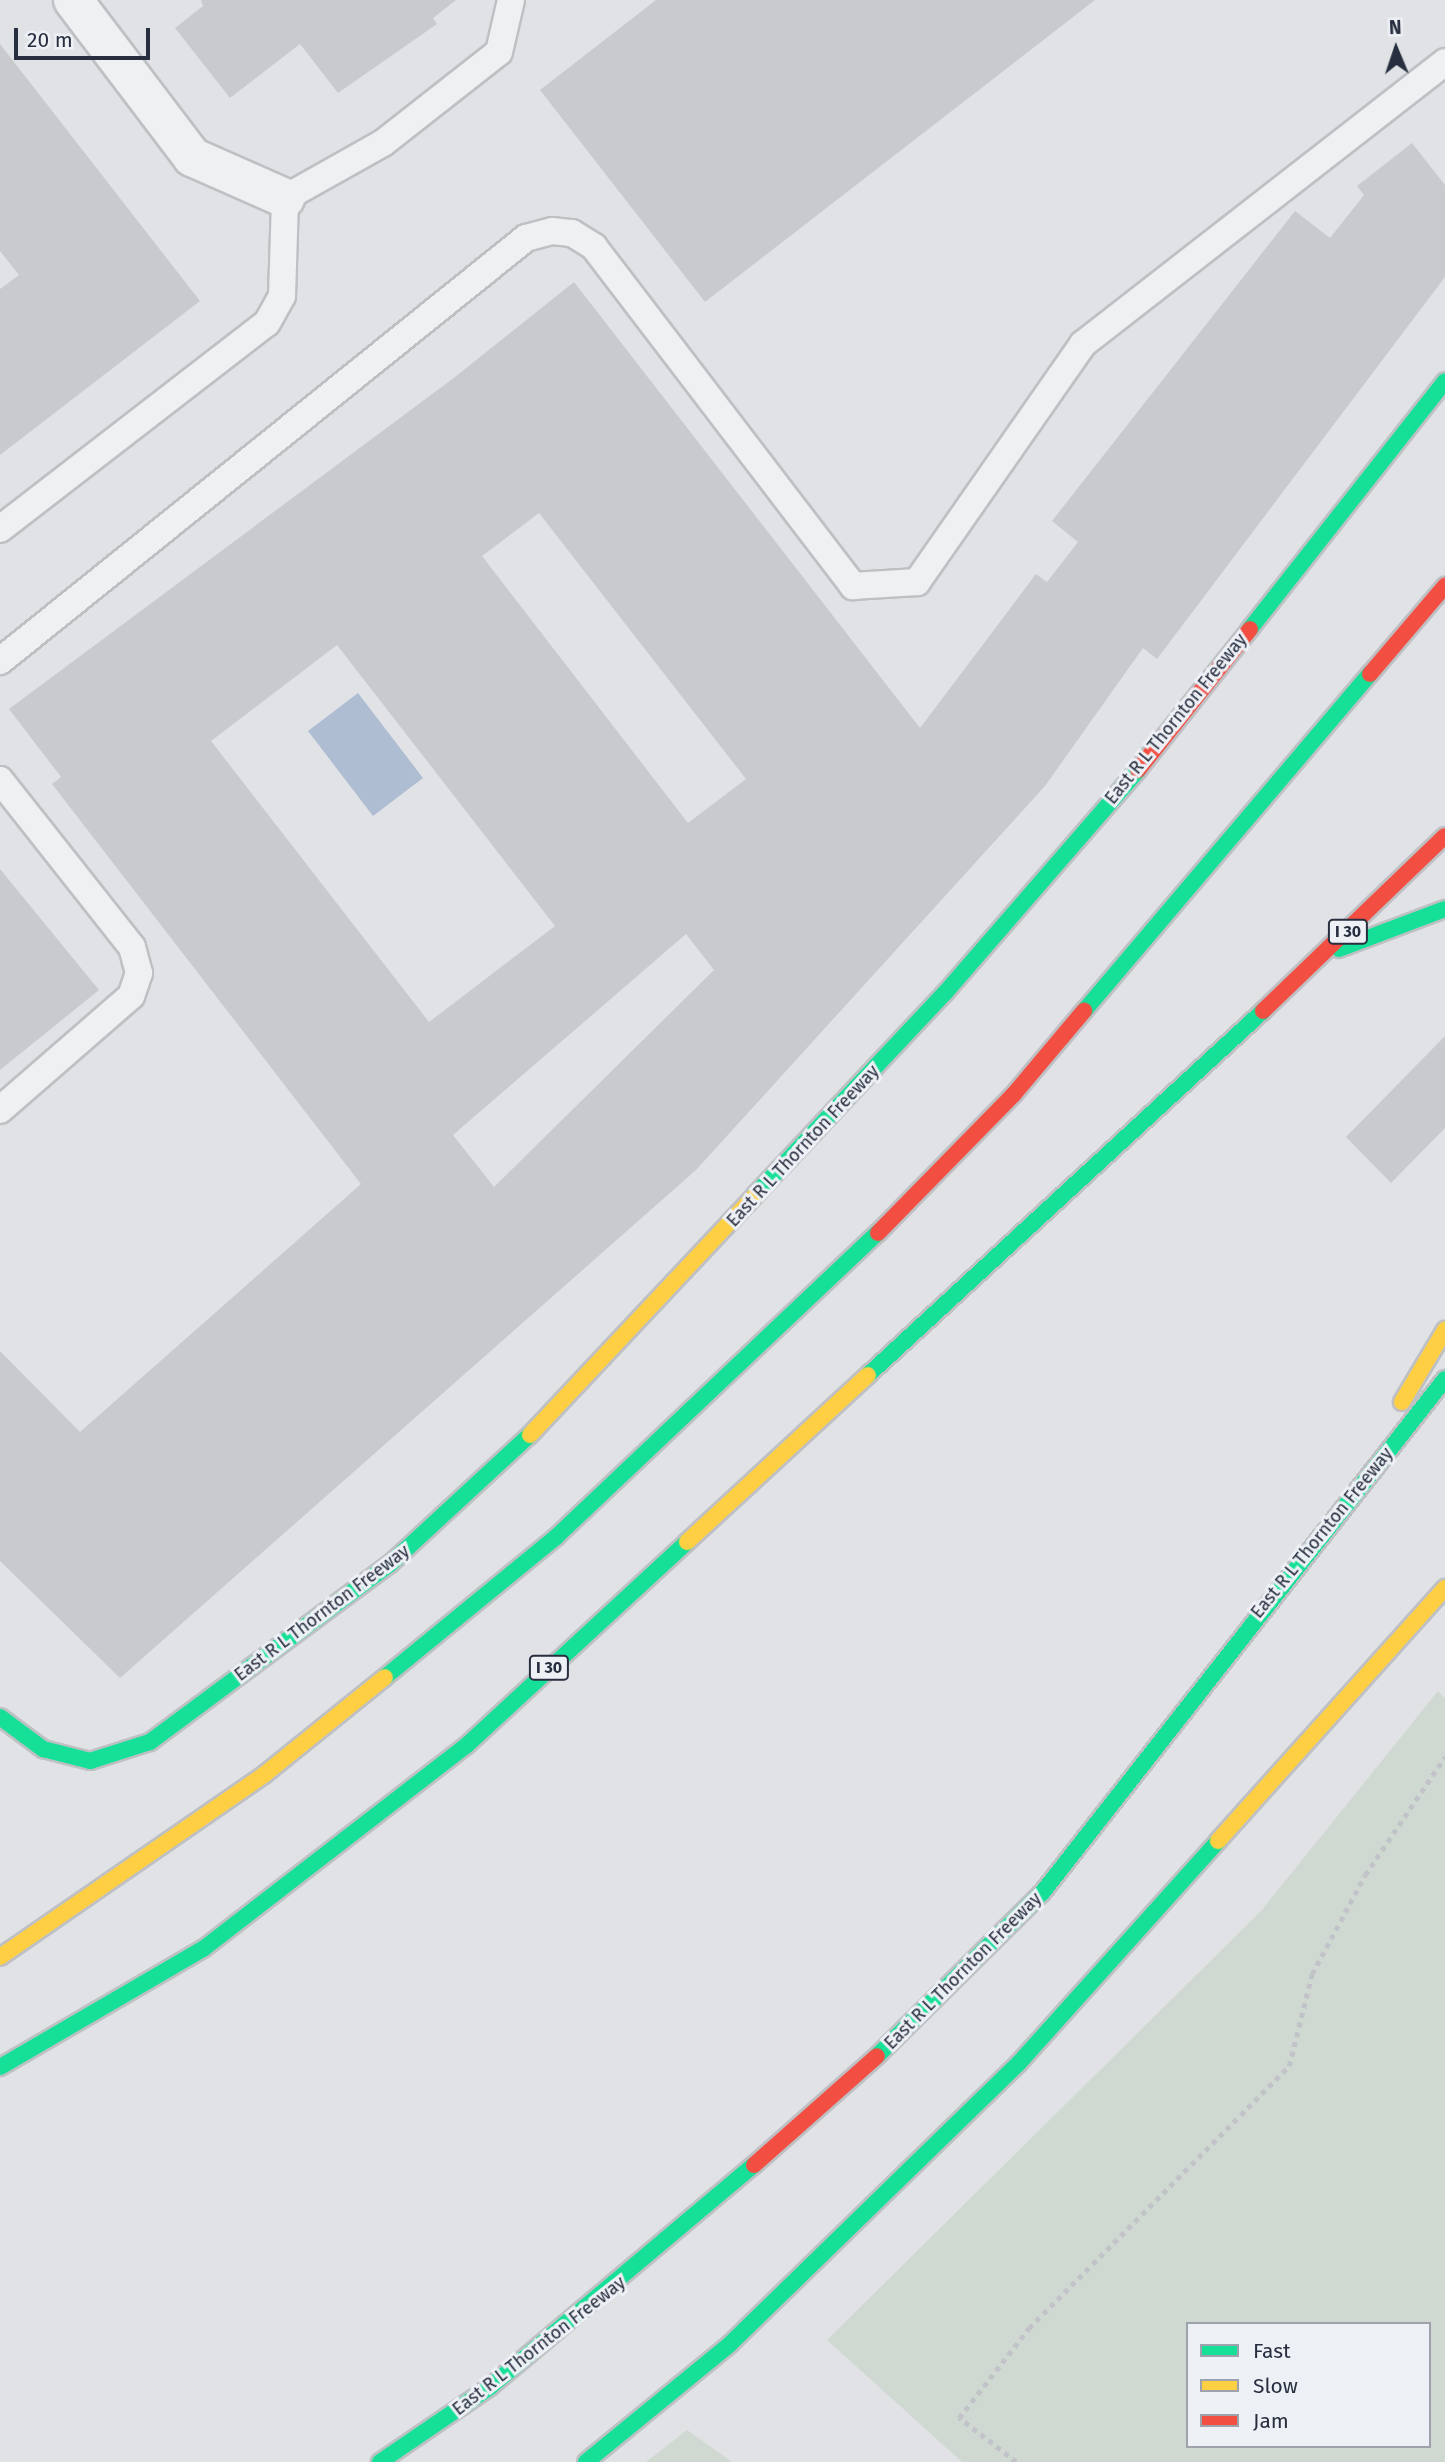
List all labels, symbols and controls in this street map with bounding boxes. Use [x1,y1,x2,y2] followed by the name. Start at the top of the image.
[18,14,154,58] scale bar
[1361,14,1431,84] north arrow
[1389,16,1402,39] text: N
[27,27,73,53] text: 20 m
[1100,629,1252,809] street label: East R L Thornton Freeway
[1327,920,1369,944] road number: I 30
[722,1061,884,1231] street label: East R L Thornton Freeway
[1246,1443,1398,1623] street label: East R L Thornton Freeway
[230,1540,414,1686] street label: East R L Thornton Freeway
[528,1656,570,1680] road number: I 30
[880,1888,1046,2054] street label: East R L Thornton Freeway
[448,2272,630,2420] street label: East R L Thornton Freeway
[1186,2322,1431,2448] legend
[1253,2338,1291,2364] text: Fast
[1253,2373,1298,2399] text: Slow
[1253,2408,1289,2434] text: Jam

